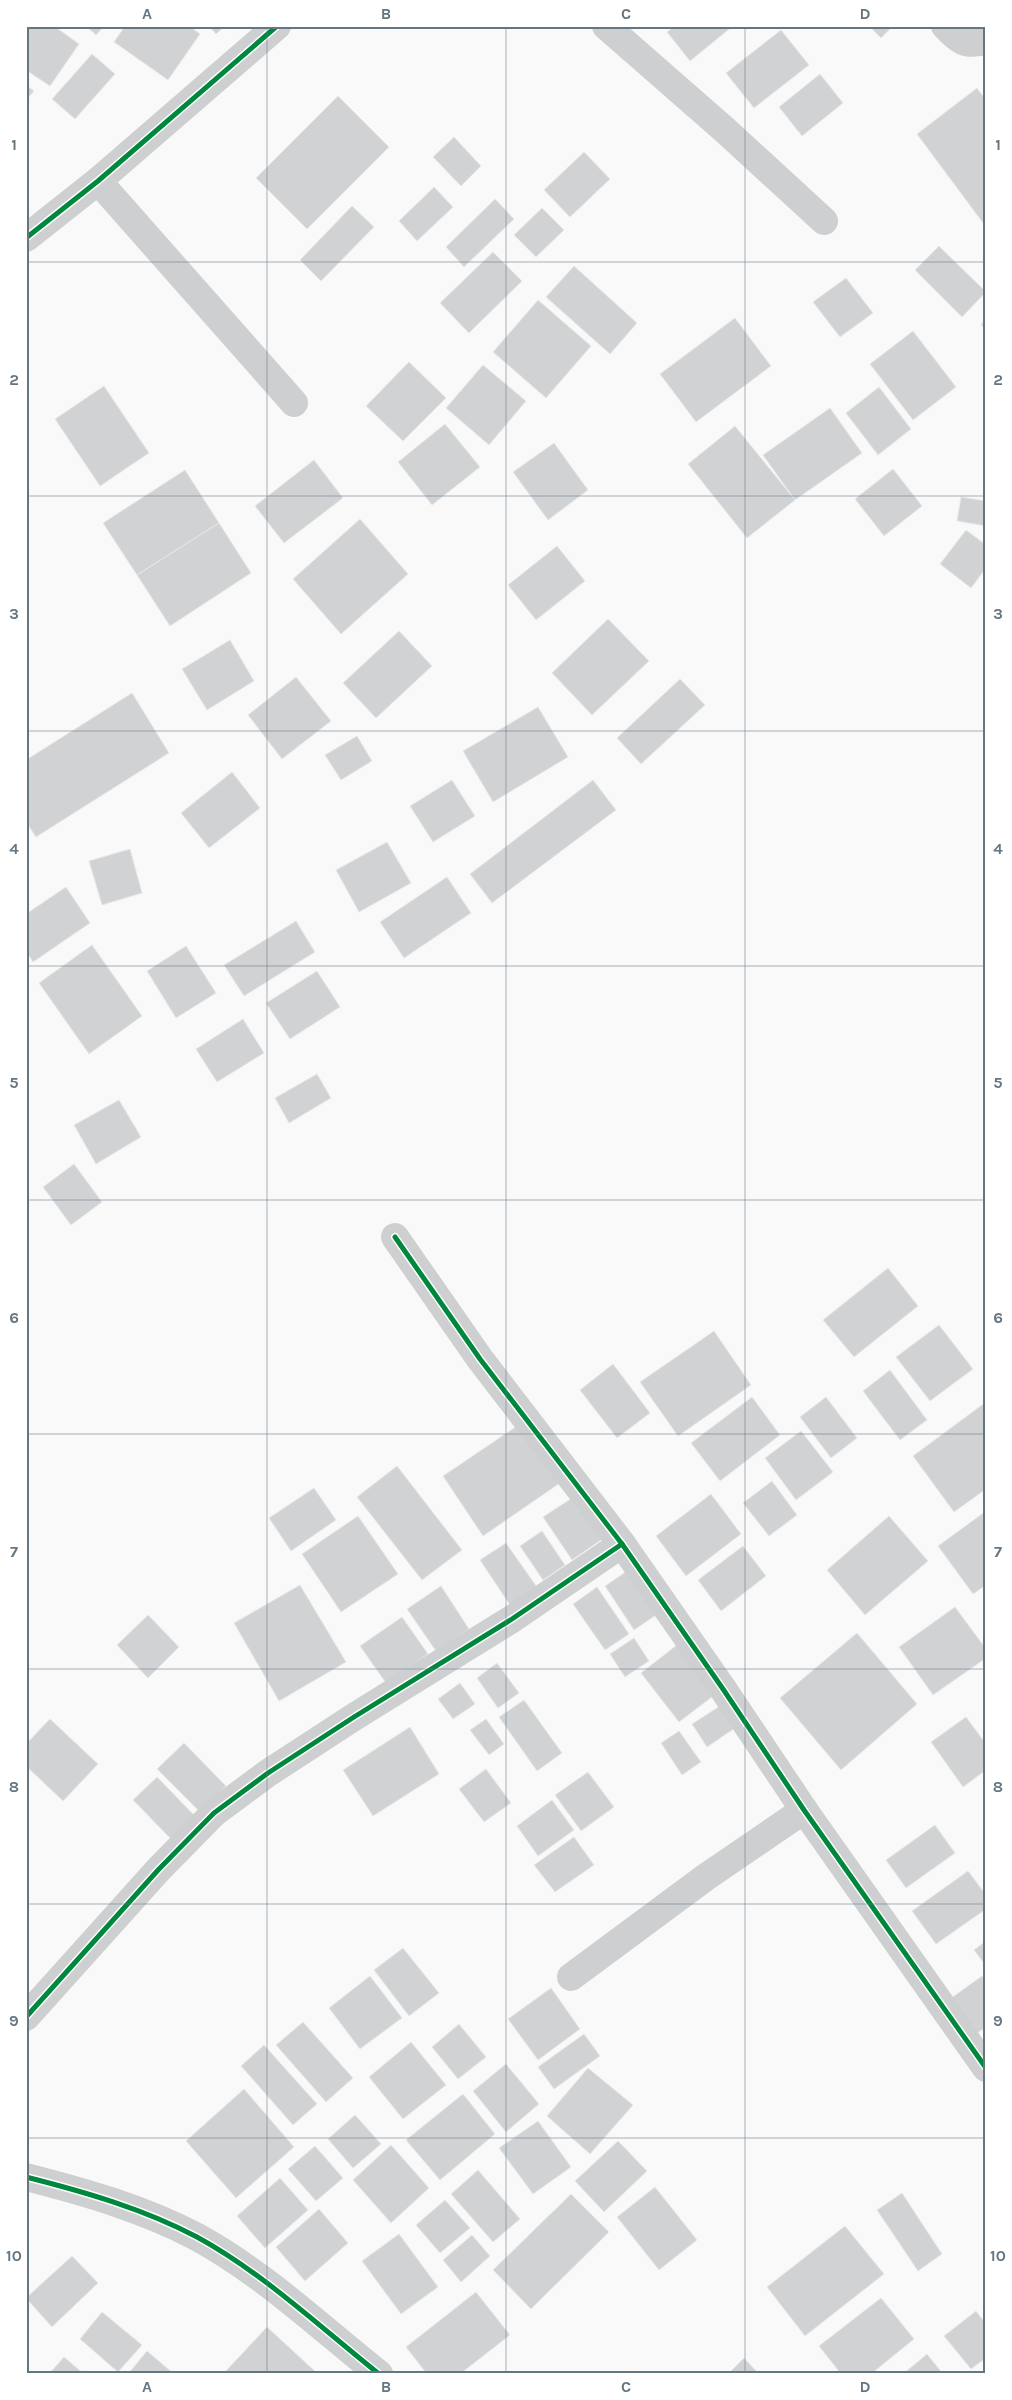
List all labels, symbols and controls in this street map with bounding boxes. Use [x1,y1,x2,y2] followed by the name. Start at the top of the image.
[142,4,152,23] text: A
[381,4,391,23] text: B
[621,4,631,23] text: C
[860,4,871,23] text: D
[11,135,17,154] text: 1
[995,135,1001,154] text: 1
[9,370,19,389] text: 2
[993,370,1003,389] text: 2
[9,604,19,623] text: 3
[993,604,1003,623] text: 3
[9,839,19,858] text: 4
[993,839,1003,858] text: 4
[9,1073,19,1092] text: 5
[993,1073,1003,1092] text: 5
[9,1308,19,1327] text: 6
[993,1308,1003,1327] text: 6
[10,1542,18,1561] text: 7
[994,1542,1002,1561] text: 7
[9,1777,19,1796] text: 8
[993,1777,1003,1796] text: 8
[9,2011,19,2030] text: 9
[993,2011,1003,2030] text: 9
[6,2246,22,2265] text: 10
[990,2246,1006,2265] text: 10
[142,2377,152,2396] text: A
[381,2377,391,2396] text: B
[621,2377,631,2396] text: C
[860,2377,871,2396] text: D

